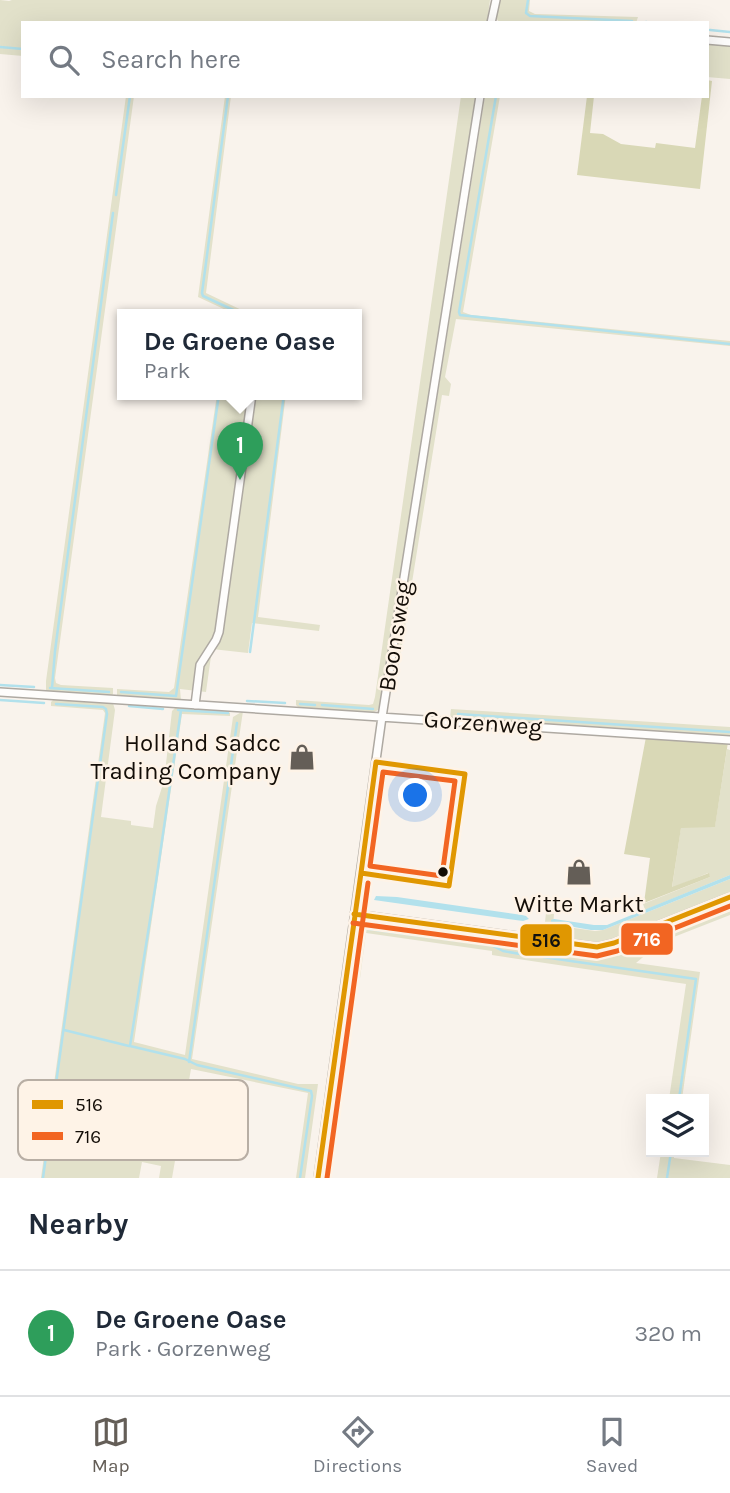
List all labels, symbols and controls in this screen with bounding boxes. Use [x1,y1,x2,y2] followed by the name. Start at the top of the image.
[21,21,709,98] search box
[45,41,83,79] icon: search
[101,44,241,75] text: Search here
[117,309,362,400] popup
[144,326,335,357] text: De Groene Oase
[144,357,190,384] text: Park
[217,422,263,480] pin: 1
[372,578,418,693] street label: Boonsweg
[423,705,544,741] street label: Gorzenweg
[91,729,281,785] place label: Holland Sadcc Trading Company
[287,742,317,772] shop icon: Holland Sadcc Trading Company
[398,778,432,812] your location
[564,857,594,887] shop icon: Witte Markt
[436,865,450,879] unlabelled marker
[514,890,644,918] place label: Witte Markt
[620,922,674,956] line badge: 716
[519,923,573,957] line badge: 516
[633,929,661,951] text: 716
[531,930,561,952] text: 516
[18,1080,248,1160] legend
[75,1094,103,1116] text: 516
[646,1094,709,1157] map controls
[646,1094,709,1157] button: layers
[75,1126,101,1148] text: 716
[28,1206,128,1242] text: Nearby
[95,1304,287,1335] text: De Groene Oase
[47,1320,55,1347] text: 1
[634,1320,702,1347] text: 320 m
[95,1335,270,1362] text: Park · Gorzenweg
[92,1413,130,1477] tab: Map
[313,1413,402,1477] tab: Directions
[586,1413,638,1477] tab: Saved

